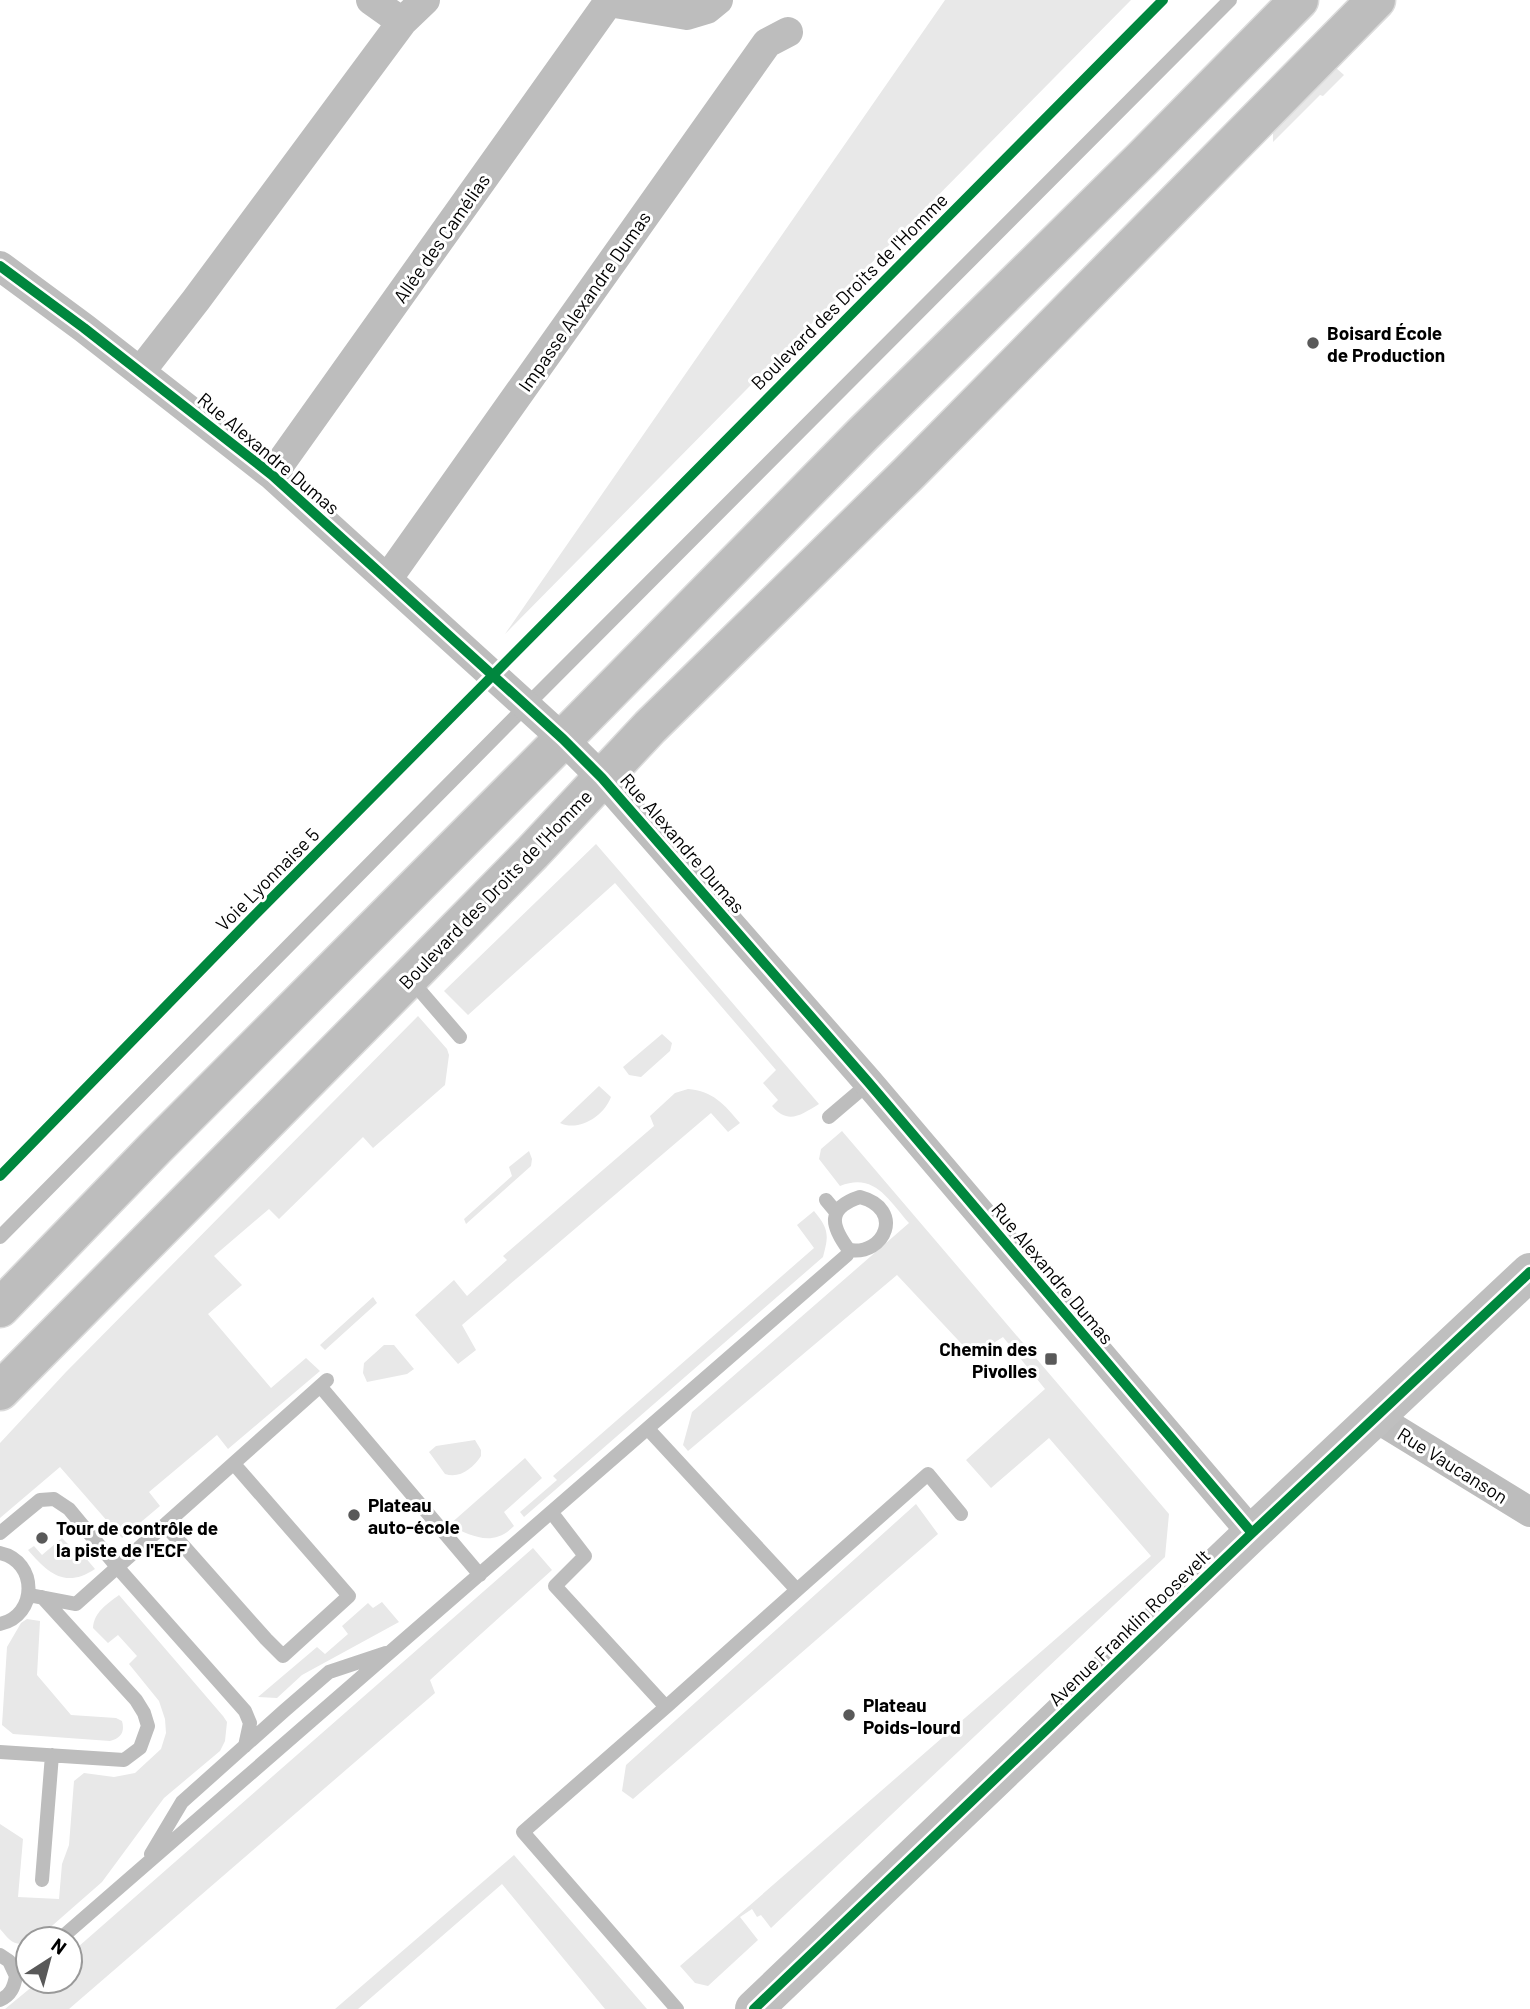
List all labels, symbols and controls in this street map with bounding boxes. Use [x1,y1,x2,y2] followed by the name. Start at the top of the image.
[388,169,494,307] street label: Allée des Camélias
[746,188,952,394] street label: Boulevard des Droits de l'Homme
[513,206,655,396] street label: Impasse Alexandre Dumas
[1327,321,1445,366] place label: Boisard École de Production
[1305,335,1321,351] marker: Boisard École de Production
[194,387,344,519] street label: Rue Alexandre Dumas
[616,768,750,918] street label: Rue Alexandre Dumas
[393,784,597,994] street label: Boulevard des Droits de l'Homme
[211,823,323,935] street label: Voie Lyonnaise 5
[987,1198,1119,1348] street label: Rue Alexandre Dumas
[939,1337,1037,1382] place label: Chemin des Pivolles
[1043,1351,1059,1367] marker: Chemin des Pivolles
[1394,1422,1512,1508] street label: Rue Vaucanson
[368,1493,460,1538] place label: Plateau auto-école
[346,1507,362,1523] marker: Plateau auto-école
[56,1516,218,1561] place label: Tour de contrôle de la piste de l'ECF
[34,1530,50,1546] marker: Tour de contrôle de la piste de l'ECF
[1043,1544,1215,1710] street label: Avenue Franklin Roosevelt
[863,1693,961,1738] place label: Plateau Poids-lourd
[841,1707,857,1723] marker: Plateau Poids-lourd
[14,1925,84,1995] north arrow
[47,1933,71,1959] text: N

